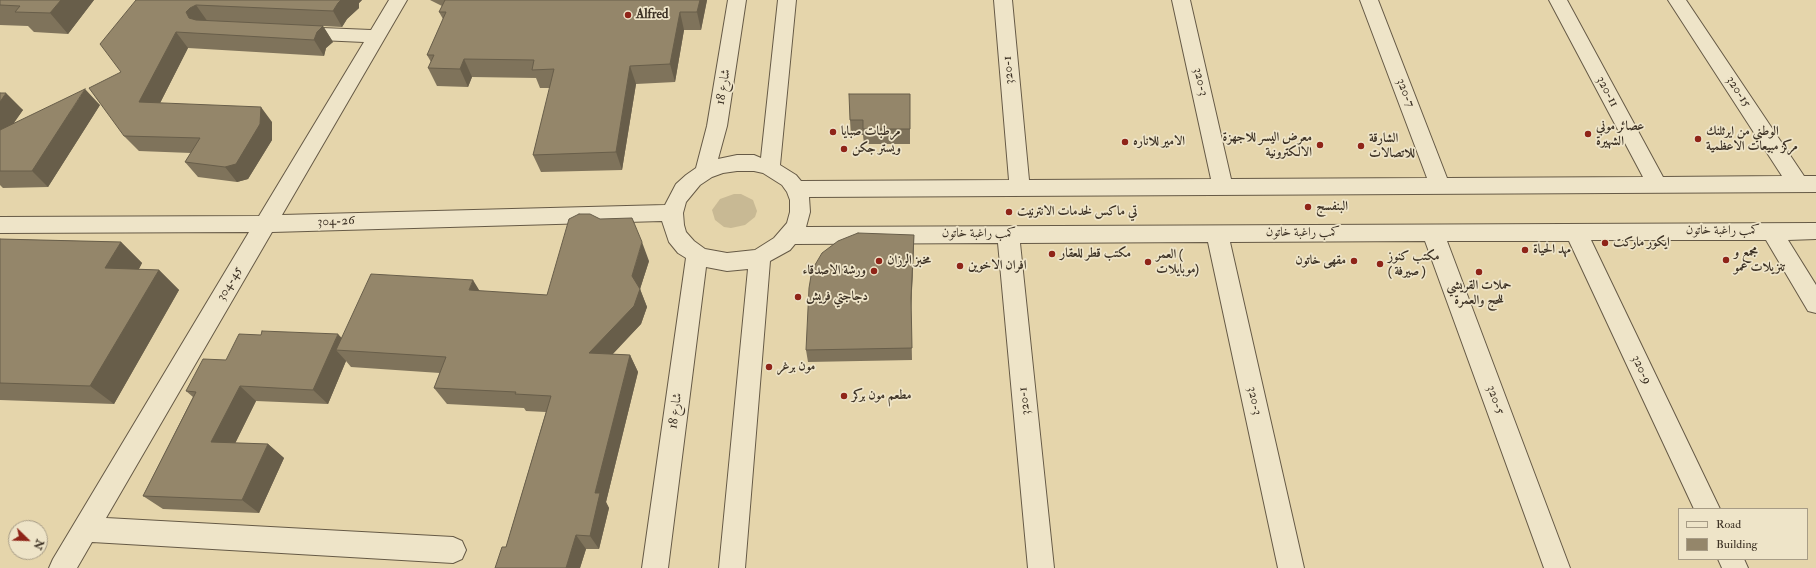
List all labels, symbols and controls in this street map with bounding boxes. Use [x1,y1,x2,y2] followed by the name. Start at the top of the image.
[636,7,668,23] place label: Alfred
[623,10,633,20] marker: Alfred
[1000,55,1018,85] street label: 320-1
[1189,66,1211,98] street label: 320-3
[713,68,735,106] street label: شارع 18
[1722,73,1754,111] street label: 320-15
[1592,74,1622,110] street label: 320-11
[1392,76,1418,110] street label: 320-7
[1596,119,1644,150] place label: عصائر موني الشهيرة
[841,124,901,140] place label: مرطبات صبايا
[1706,124,1798,155] place label: الوطني من ايرثلنك مركز مبيعات الاعظمية
[828,127,838,137] marker: مرطبات صبايا
[1583,129,1593,139] marker: عصائر موني الشهيرة
[1223,130,1312,161] place label: معرض اليسر للاجهزة الالكترونية
[1369,131,1415,162] place label: الشارقة للاتصالات
[1133,134,1185,150] place label: الامير للاناره
[1693,134,1703,144] marker: الوطني من ايرثلنك مركز مبيعات الاعظمية
[1120,137,1130,147] marker: الامير للاناره
[1315,140,1325,150] marker: معرض اليسر للاجهزة الالكترونية
[852,141,901,157] place label: ويستر جكن
[1356,141,1366,151] marker: الشارقة للاتصالات
[839,144,849,154] marker: ويستر جكن
[1316,199,1348,215] place label: البنفسج
[1303,202,1313,212] marker: البنفسج
[1017,204,1137,220] place label: تي ماكس لخدمات الانترنيت
[1004,207,1014,217] marker: تي ماكس لخدمات الانترنيت
[317,214,355,230] street label: 304-26
[1686,223,1760,239] street label: كمب راغبة خاتون
[1266,225,1340,241] street label: كمب راغبة خاتون
[942,226,1016,242] street label: كمب راغبة خاتون
[1613,235,1670,251] place label: ايكور ماركت
[1600,238,1610,248] marker: ايكور ماركت
[1533,242,1571,258] place label: مهد الحياة
[1520,245,1530,255] marker: مهد الحياة
[1734,245,1785,276] place label: مجمع و تنزيلات عمو
[1060,246,1131,262] place label: مكتب قطر للعقار
[1156,247,1199,278] place label: العمر ( موبايلات)
[1047,249,1057,259] marker: مكتب قطر للعقار
[1388,249,1439,280] place label: مكتب كنوز ( صيرفة )
[887,253,931,269] place label: مخبز الرزان
[1295,253,1346,269] place label: مقهى خاتون
[1721,255,1731,265] marker: مجمع و تنزيلات عمو
[874,256,884,266] marker: مخبز الرزان
[1349,256,1359,266] marker: مقهى خاتون
[1143,257,1153,267] marker: العمر ( موبايلات)
[968,258,1027,274] place label: افران الاخوين
[1375,259,1385,269] marker: مكتب كنوز ( صيرفة )
[955,261,965,271] marker: افران الاخوين
[802,263,866,279] place label: ورشة الاصدقاء
[214,264,246,304] street label: 304-45
[869,266,879,276] marker: ورشة الاصدقاء
[1474,267,1484,277] marker: حملات القريشي للحج والعمرة
[1447,278,1511,309] place label: حملات القريشي للحج والعمرة
[806,289,868,305] place label: دجاجتي فريش
[793,292,803,302] marker: دجاجتي فريش
[1628,353,1654,387] street label: 320-9
[777,359,815,375] place label: مون برغر
[764,362,774,372] marker: مون برغر
[1483,383,1507,417] street label: 320-5
[1243,385,1265,417] street label: 320-3
[1016,386,1034,416] street label: 320-1
[852,388,912,404] place label: مطعم مون بركر
[839,391,849,401] marker: مطعم مون بركر
[666,392,686,430] street label: شارع 18
[1678,508,1808,560] legend
[1716,517,1741,532] text: Road
[8,520,48,560] north arrow
[31,537,46,552] text: N
[1716,537,1757,552] text: Building

